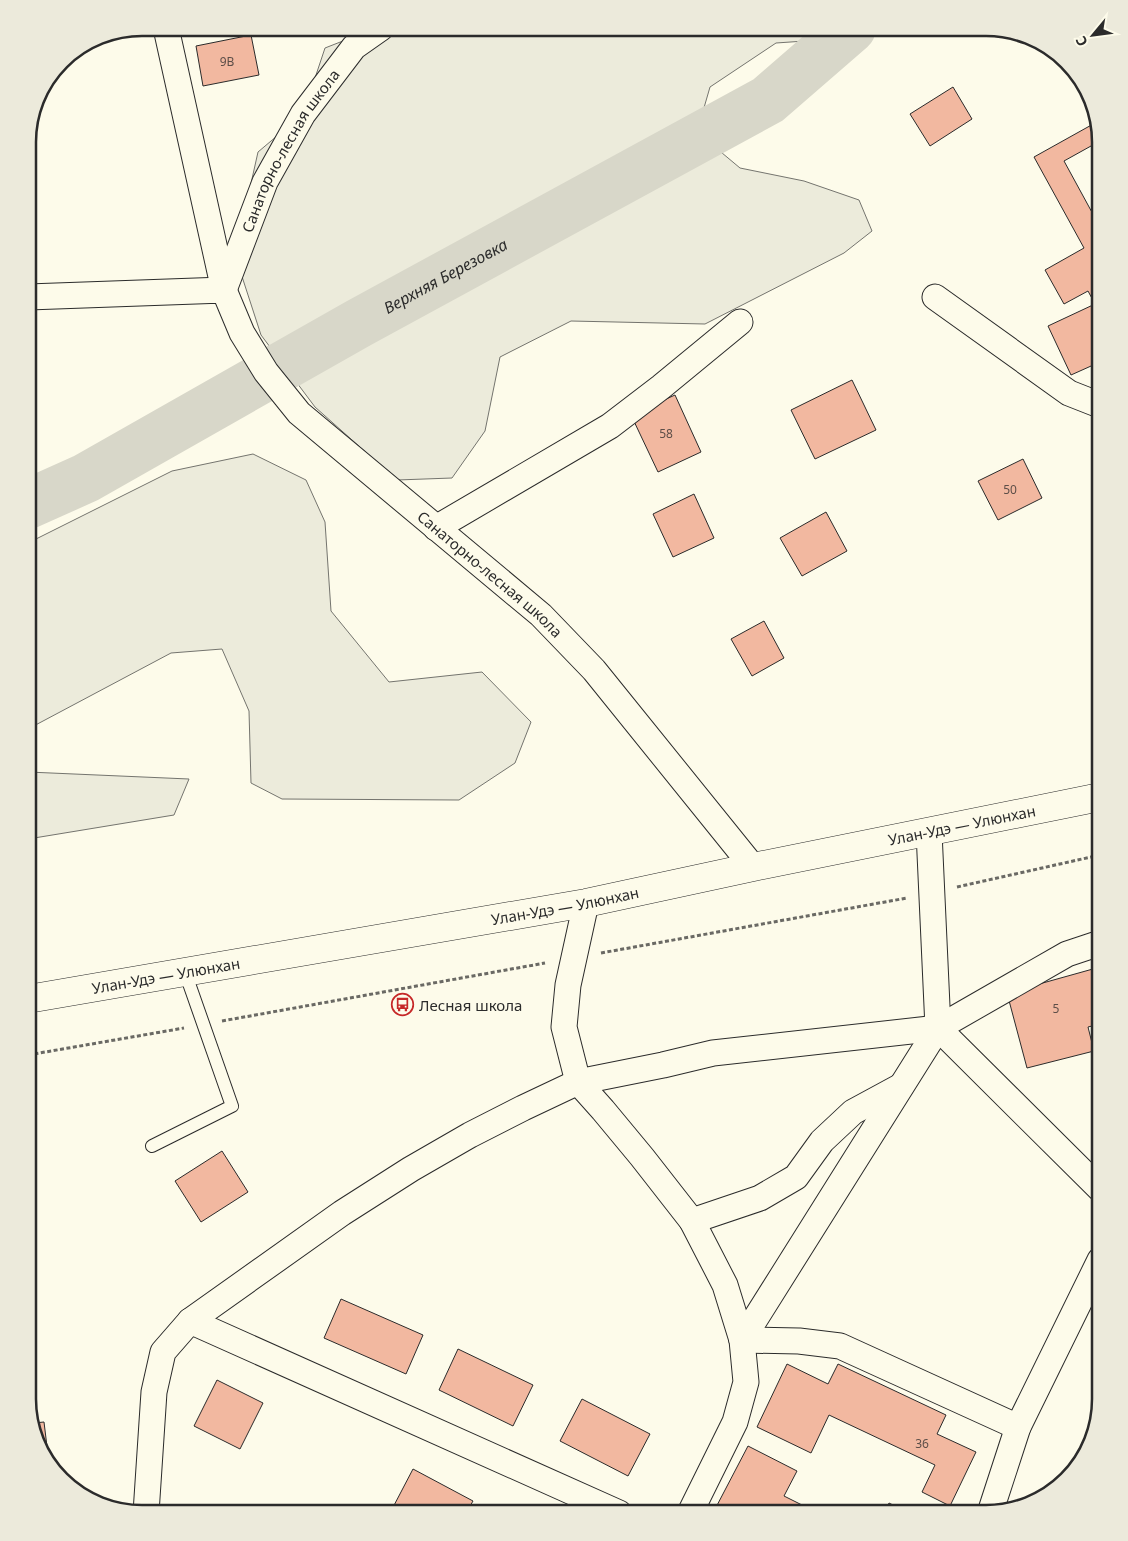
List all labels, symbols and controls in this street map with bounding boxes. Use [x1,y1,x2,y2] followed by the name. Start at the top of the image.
[1068,10,1118,60] north arrow
[1071,33,1092,50] text: С
[220,53,235,70] house number: 9В
[237,65,344,235] street label: Санаторно-лесная школа
[380,233,511,319] water label: Верхняя Березовка
[659,425,673,442] house number: 58
[1003,481,1017,498] house number: 50
[413,506,567,641] street label: Санаторно-лесная школа
[886,800,1037,850] street label: Улан-Удэ — Улюнхан
[490,882,641,929] street label: Улан-Удэ — Улюнхан
[90,953,242,998] street label: Улан-Удэ — Улюнхан
[391,993,415,1017] bus stop icon: Лесная школа
[419,995,522,1015] place label: Лесная школа
[1053,1000,1060,1017] house number: 5
[915,1435,929,1452] house number: 36

